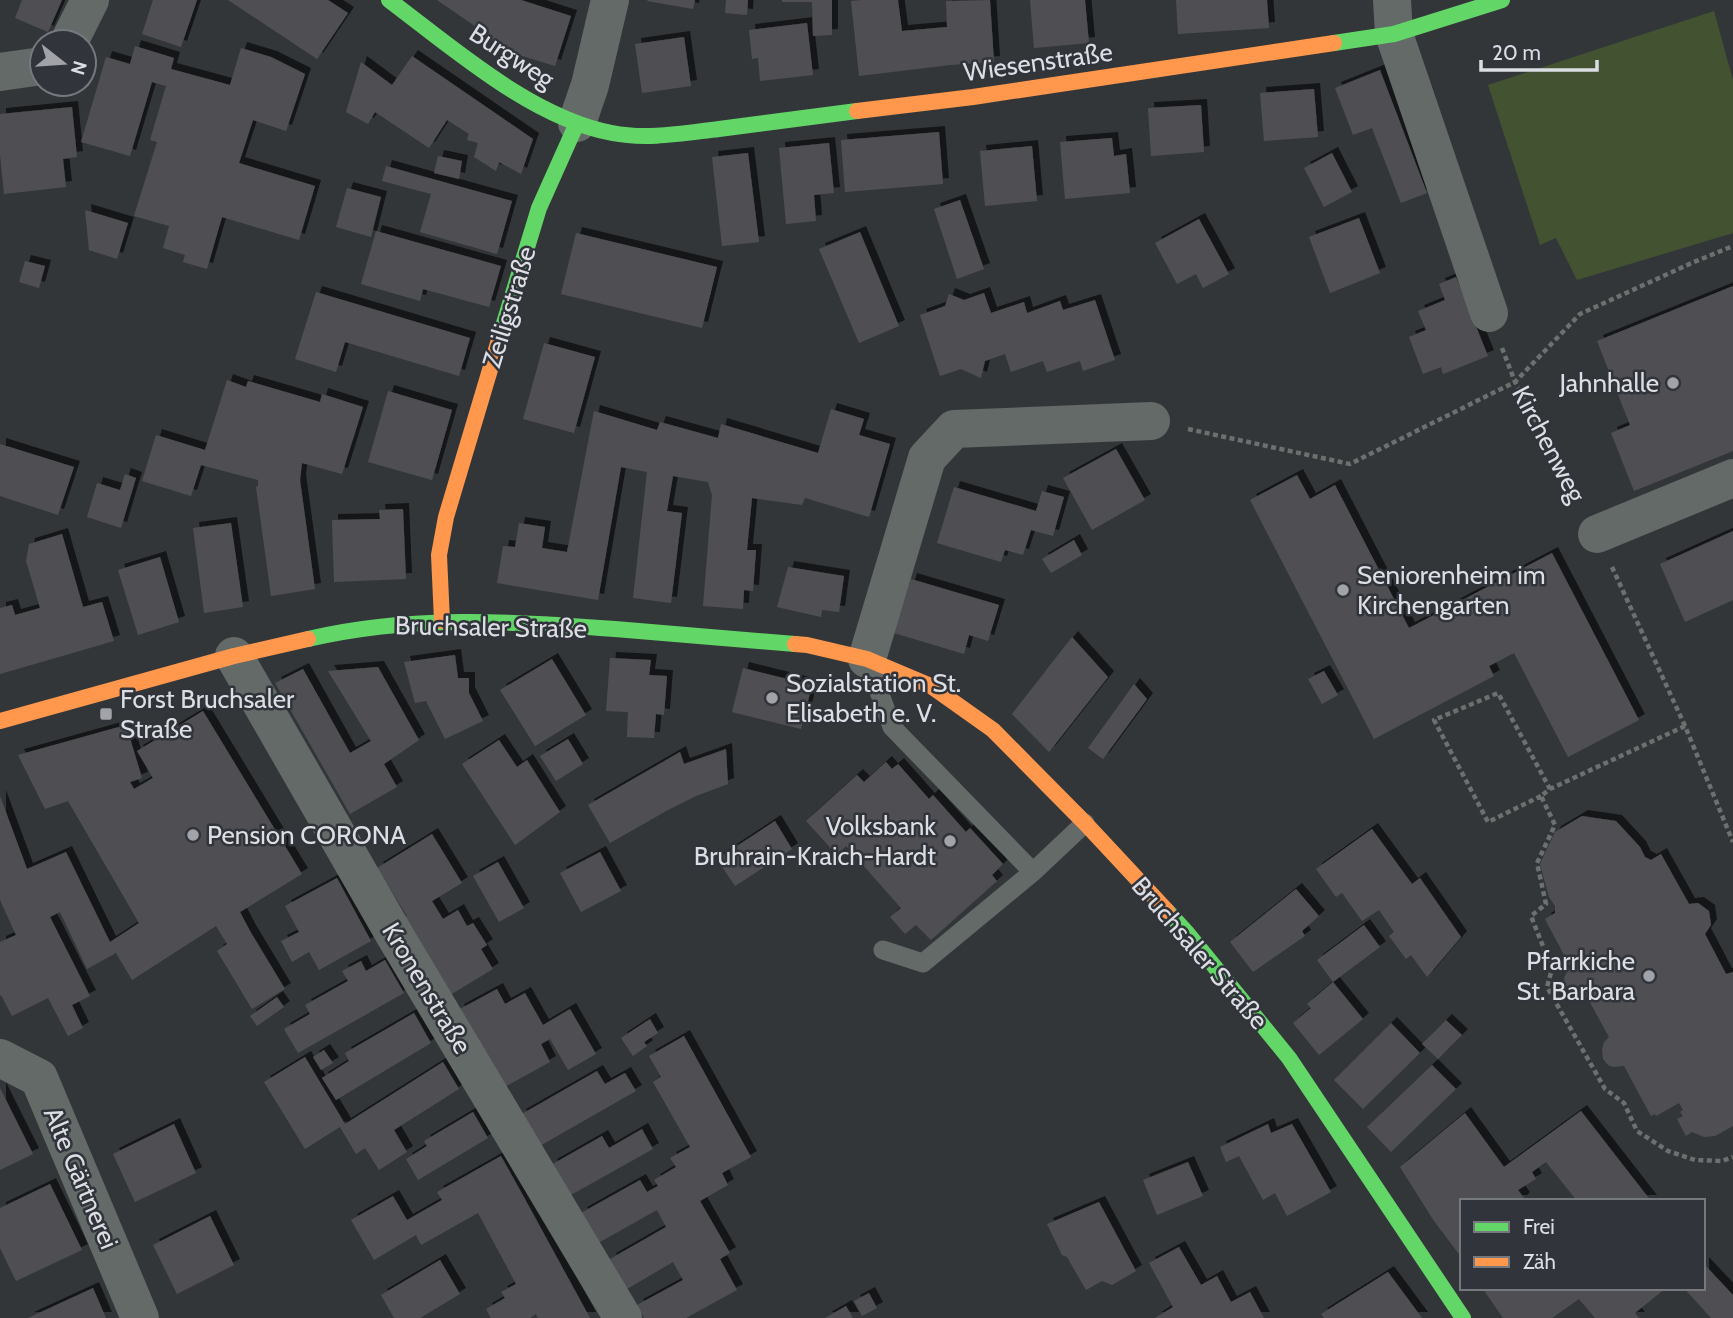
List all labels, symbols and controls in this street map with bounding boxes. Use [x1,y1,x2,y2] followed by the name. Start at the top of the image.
[463,17,561,96] street label: Burgweg
[28,28,98,98] north arrow
[1481,28,1596,72] scale bar
[961,36,1115,88] street label: Wiesenstraße
[1492,40,1541,65] text: 20 m
[66,58,92,78] text: N
[475,242,543,372] street label: Zeiligstraße
[1558,367,1659,399] place label: Jahnhalle
[1665,375,1681,391] marker: Jahnhalle
[1505,380,1593,509] street label: Kirchenweg
[1357,559,1545,621] place label: Seniorenheim im Kirchengarten
[1335,582,1351,598] marker: Seniorenheim im Kirchengarten
[395,609,587,645] street label: Bruchsaler Straße
[786,667,961,729] place label: Sozialstation St. Elisabeth e. V.
[120,683,295,745] place label: Forst Bruchsaler Straße
[764,690,780,706] marker: Sozialstation St. Elisabeth e. V.
[98,706,114,722] marker: Forst Bruchsaler Straße
[694,810,936,872] place label: Volksbank Bruhrain-Kraich-Hardt
[207,819,406,851] place label: Pension CORONA
[185,827,201,843] marker: Pension CORONA
[942,833,958,849] marker: Volksbank Bruhrain-Kraich-Hardt
[1125,870,1275,1036] street label: Bruchsaler Straße
[375,917,479,1059] street label: Kronenstraße
[1517,945,1636,1007] place label: Pfarrkiche St. Barbara
[1641,968,1657,984] marker: Pfarrkiche St. Barbara
[37,1102,125,1254] street label: Alte Gärtnerei
[1460,1199,1705,1290] legend
[1523,1214,1555,1239] text: Frei
[1523,1249,1556,1274] text: Zäh

